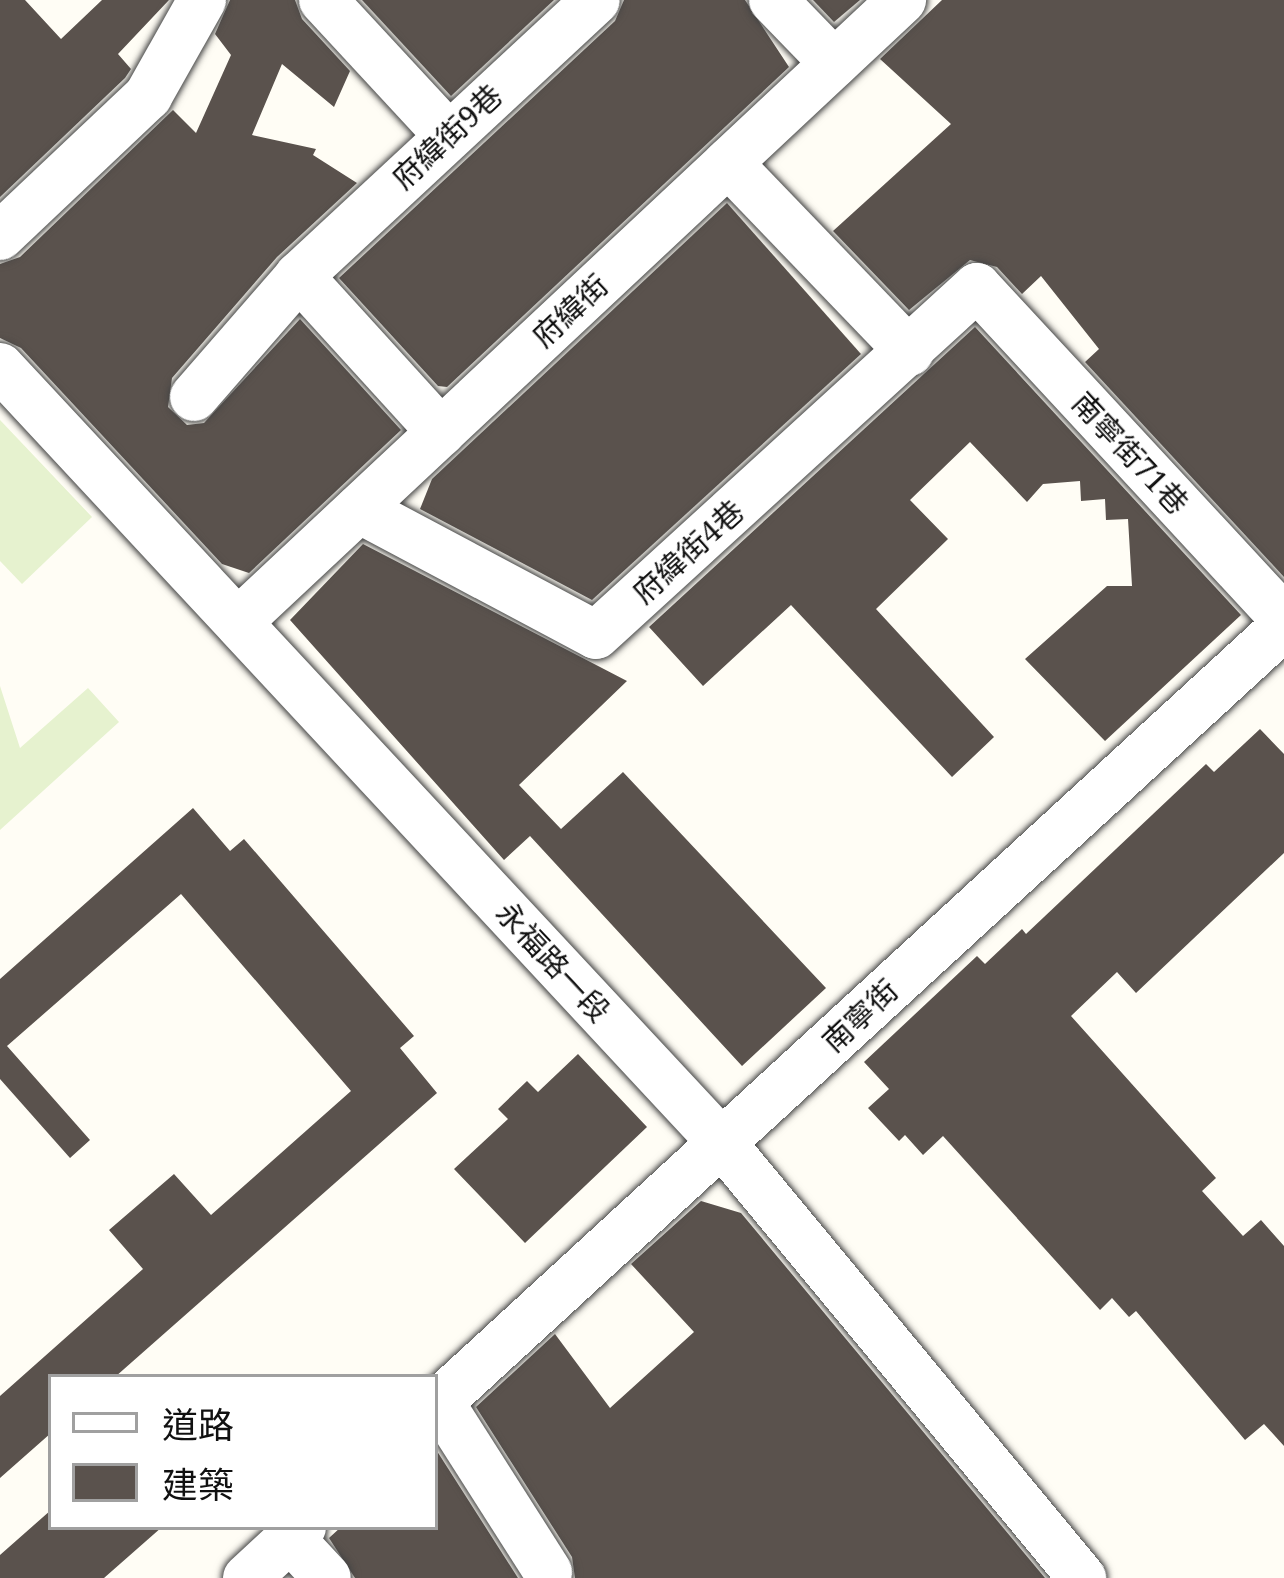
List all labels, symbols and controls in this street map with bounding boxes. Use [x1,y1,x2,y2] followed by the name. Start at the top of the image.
[385,77,509,197] street label: 府緯街9巷
[525,267,615,355] street label: 府緯街
[1064,385,1196,521] street label: 南寧街71巷
[625,493,751,611] street label: 府緯街4巷
[489,895,617,1029] street label: 永福路一段
[815,972,905,1060] street label: 南寧街
[48,1374,438,1530] legend
[162,1400,234,1449] text: 道路
[162,1460,234,1509] text: 建築

